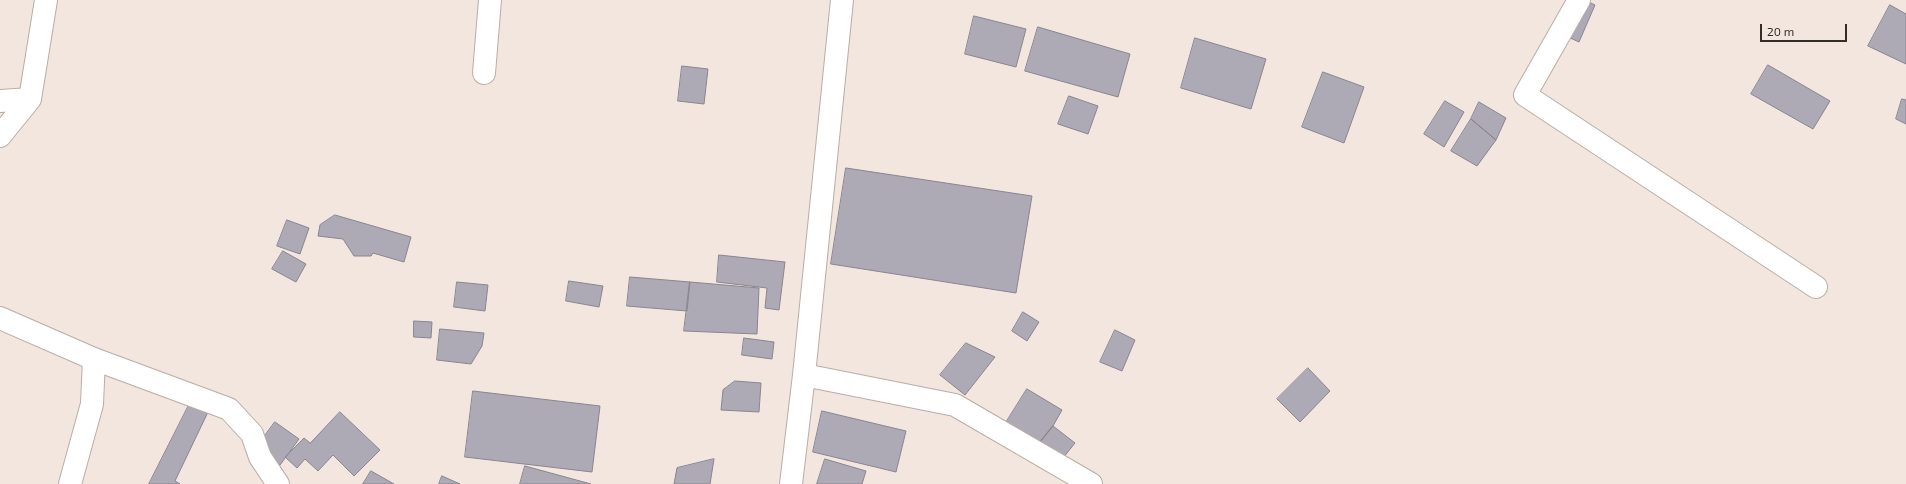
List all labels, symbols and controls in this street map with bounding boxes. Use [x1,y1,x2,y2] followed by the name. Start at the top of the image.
[1762,16,1849,42] scale bar
[1767,24,1794,38] text: 20 m

